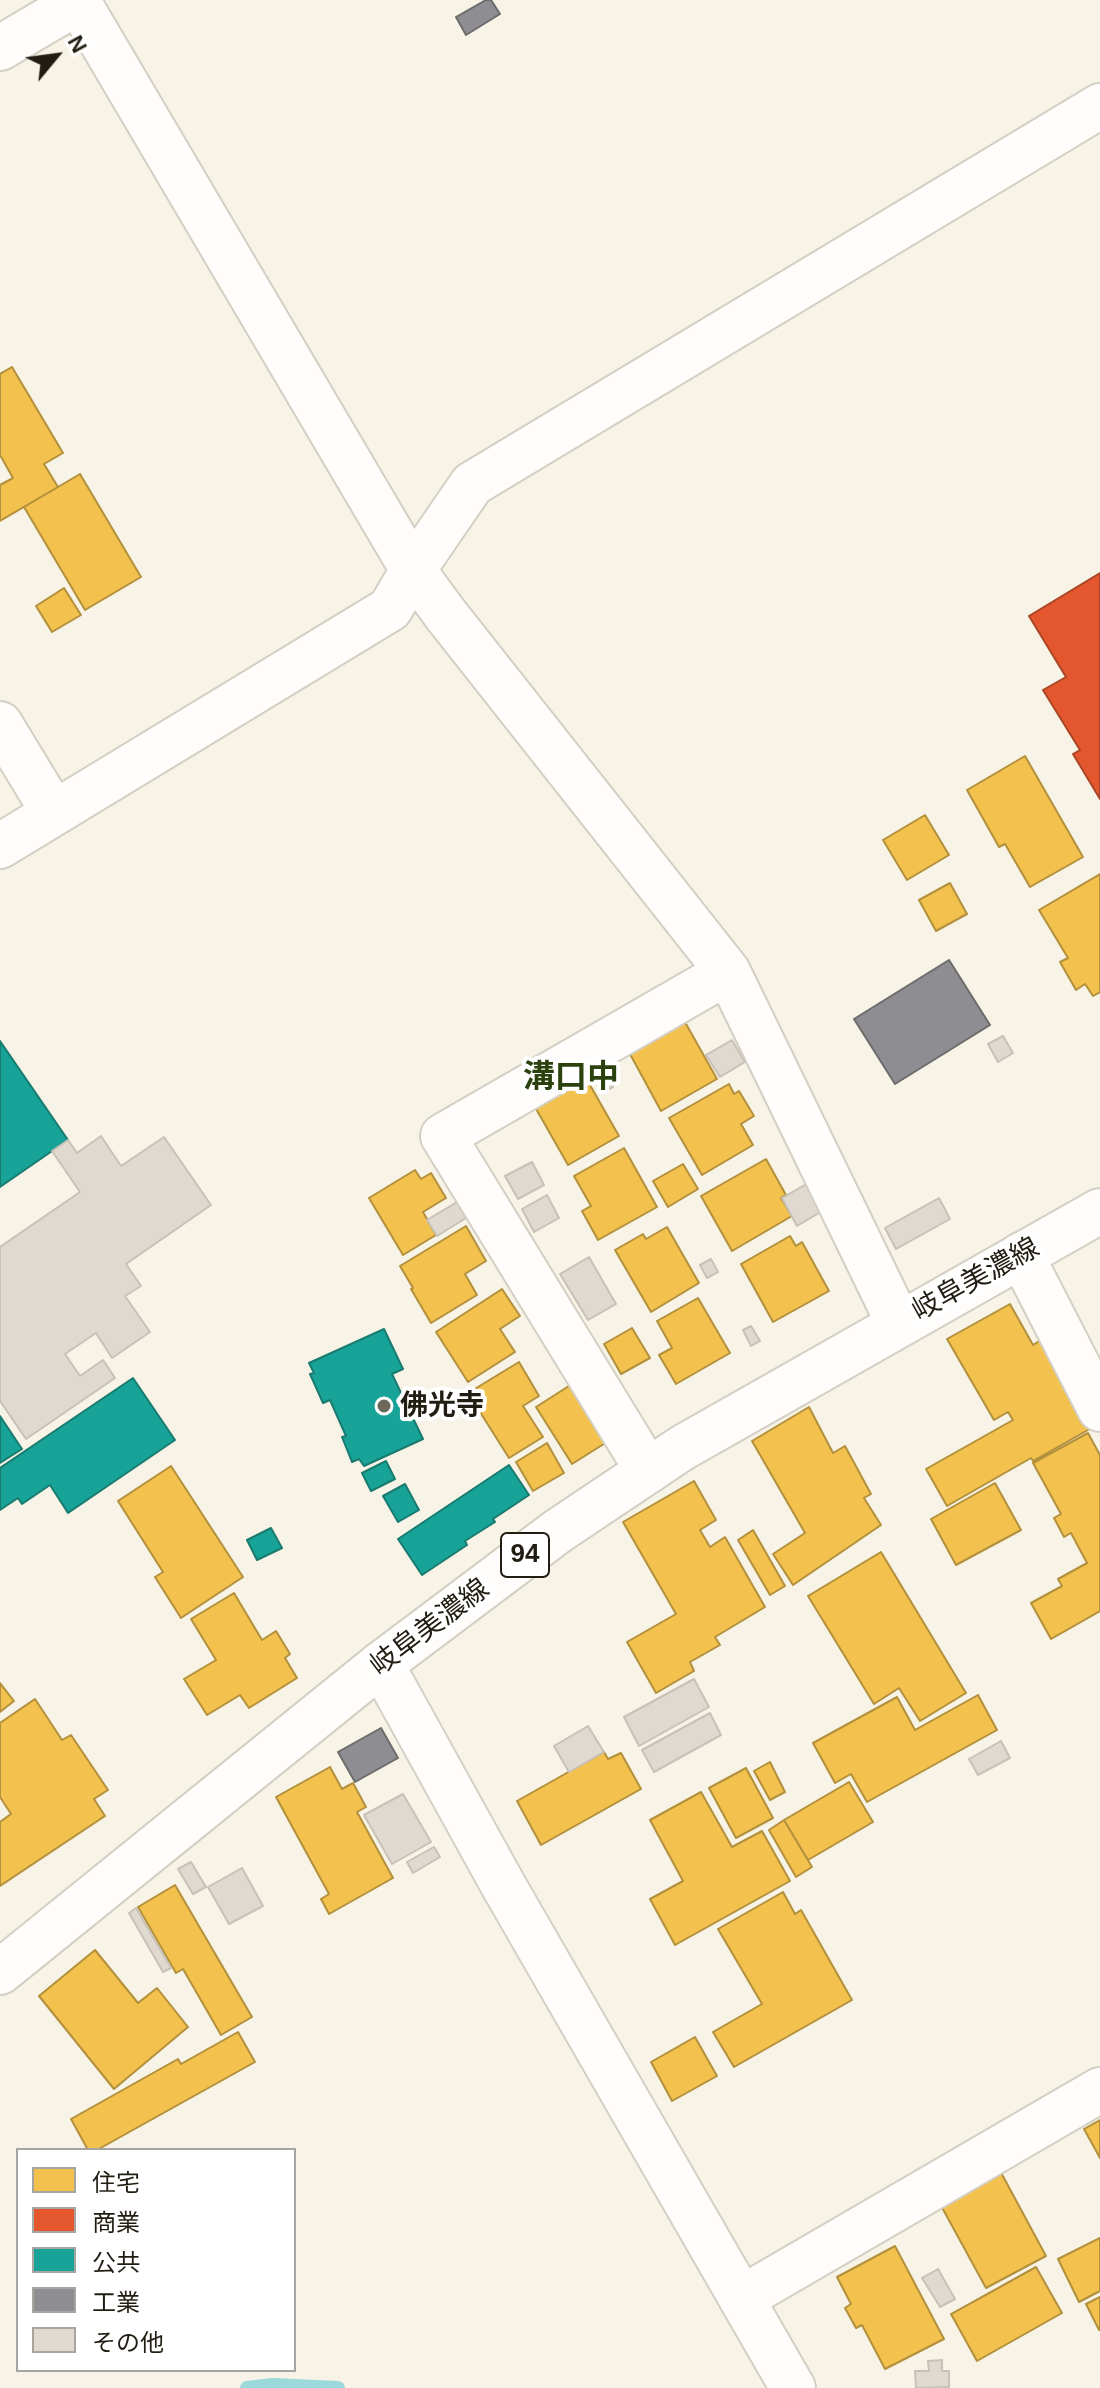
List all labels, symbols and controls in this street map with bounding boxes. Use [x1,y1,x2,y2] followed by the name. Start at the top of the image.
[16,16,96,96] north arrow
[63,31,92,57] text: N
[523,1059,619,1097] district label: 溝口中
[907,1231,1045,1329] street label: 岐阜美濃線
[400,1389,484,1423] place label: 佛光寺
[375,1397,393,1415] marker: 佛光寺
[501,1533,549,1577] road number: 94
[364,1572,496,1684] street label: 岐阜美濃線
[16,2148,296,2372] legend
[92,2169,140,2196] text: 住宅
[92,2209,140,2236] text: 商業
[92,2249,140,2276] text: 公共
[92,2289,140,2316] text: 工業
[92,2329,164,2356] text: その他

